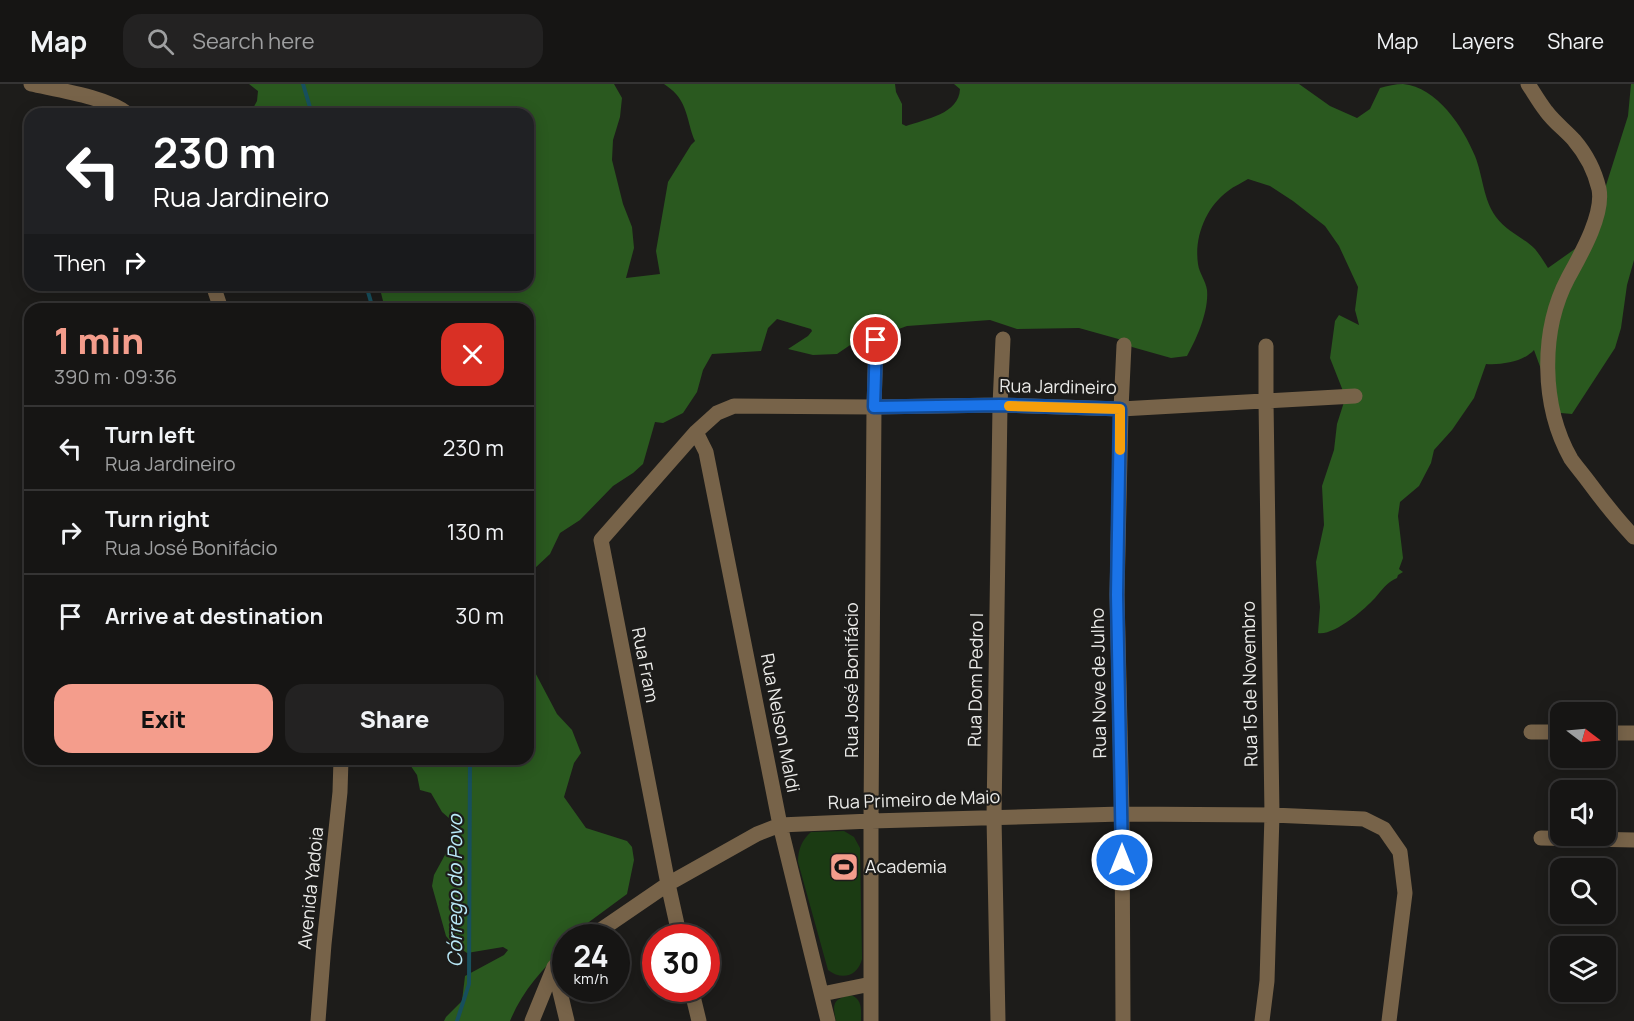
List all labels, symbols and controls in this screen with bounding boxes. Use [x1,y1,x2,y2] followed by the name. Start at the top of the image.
[123,14,543,68] search box
[30,22,87,60] text: Map
[144,25,177,58] icon: search
[192,26,315,56] text: Search here
[1377,27,1418,55] text: Map
[1451,27,1514,55] text: Layers
[1547,27,1604,55] text: Share
[153,123,276,181] text: 230 m
[54,132,132,210] icon: left
[153,178,329,215] text: Rua Jardineiro
[118,246,151,279] icon: right
[54,248,106,278] text: Then
[850,314,901,365] pin
[54,316,144,365] text: 1 min
[441,323,504,386] button: close
[859,323,892,356] icon: arrive
[54,363,177,390] text: 390 m · 09:36
[999,373,1117,399] street label: Rua Jardineiro
[105,420,195,450] text: Turn left
[54,432,87,465] icon: left
[443,433,504,463] text: 230 m
[105,450,236,477] text: Rua Jardineiro
[105,504,210,534] text: Turn right
[54,516,87,549] icon: right
[447,517,504,547] text: 130 m
[105,534,278,561] text: Rua José Bonifácio
[54,600,87,633] icon: arrive
[105,601,323,631] text: Arrive at destination
[455,601,504,631] text: 30 m
[1236,601,1262,767] street label: Rua 15 de Novembro
[839,602,863,758] street label: Rua José Bonifácio
[1085,608,1111,758] street label: Rua Nove de Julho
[962,613,988,747] street label: Rua Dom Pedro I
[627,625,665,704] street label: Rua Fram
[756,651,806,794] street label: Rua Nelson Maldi
[54,684,273,753] button: Exit
[285,684,504,753] button: Share
[1550,702,1616,768] north arrow
[1550,702,1616,1002] map controls
[1550,780,1616,846] button: sound
[827,784,1001,814] street label: Rua Primeiro de Maio
[441,814,468,967] water label: Córrego do Povo
[292,825,328,950] street label: Avenida Yadoia
[1090,828,1154,892] position arrow
[828,851,860,883] sports icon: Academia
[865,854,947,878] place label: Academia
[1550,858,1616,924] button: search
[642,924,720,1002] speed limit sign: 30
[573,935,609,976] text: 24
[1550,936,1616,1002] button: layers
[574,968,608,989] text: km/h

